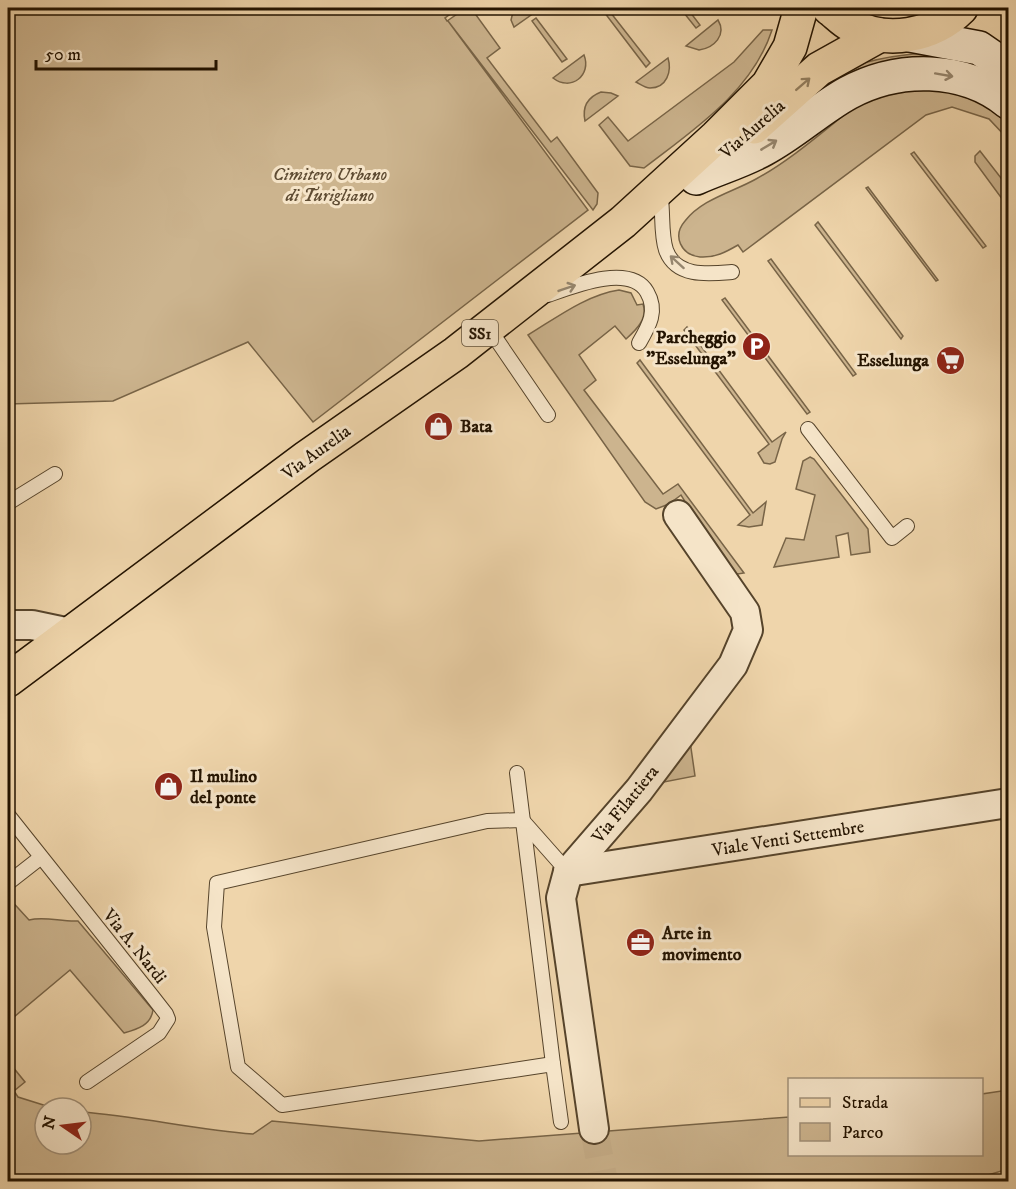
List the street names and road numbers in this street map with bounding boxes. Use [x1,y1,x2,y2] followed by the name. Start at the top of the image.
[715,95,790,165] street label: Via Aurelia
[462,320,498,346] road number: SS1
[277,420,355,486] street label: Via Aurelia
[587,761,664,849] street label: Via Filattiera
[710,816,866,862] street label: Viale Venti Settembre
[97,904,171,988] street label: Via A. Nardi

